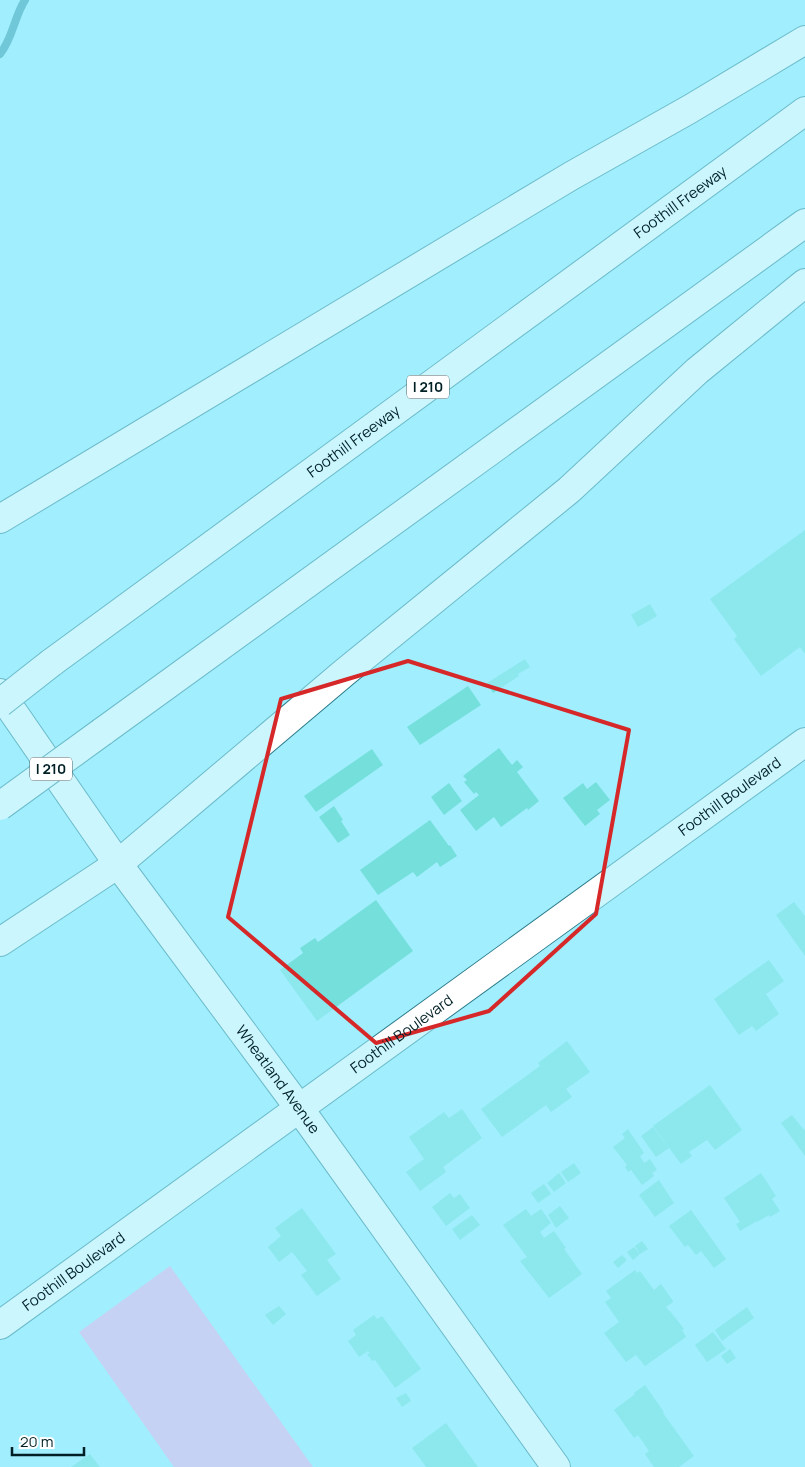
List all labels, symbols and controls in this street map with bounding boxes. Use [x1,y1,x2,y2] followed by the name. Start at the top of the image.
[629,161,731,243] street label: Foothill Freeway
[407,376,449,398] road number: I 210
[302,400,404,482] street label: Foothill Freeway
[674,752,785,840] street label: Foothill Boulevard
[30,758,72,781] road number: I 210
[346,989,457,1078] street label: Foothill Boulevard
[231,1021,325,1138] street label: Wheatland Avenue
[18,1227,129,1316] street label: Foothill Boulevard
[12,1424,85,1456] scale bar
[20,1431,53,1452] text: 20 m

